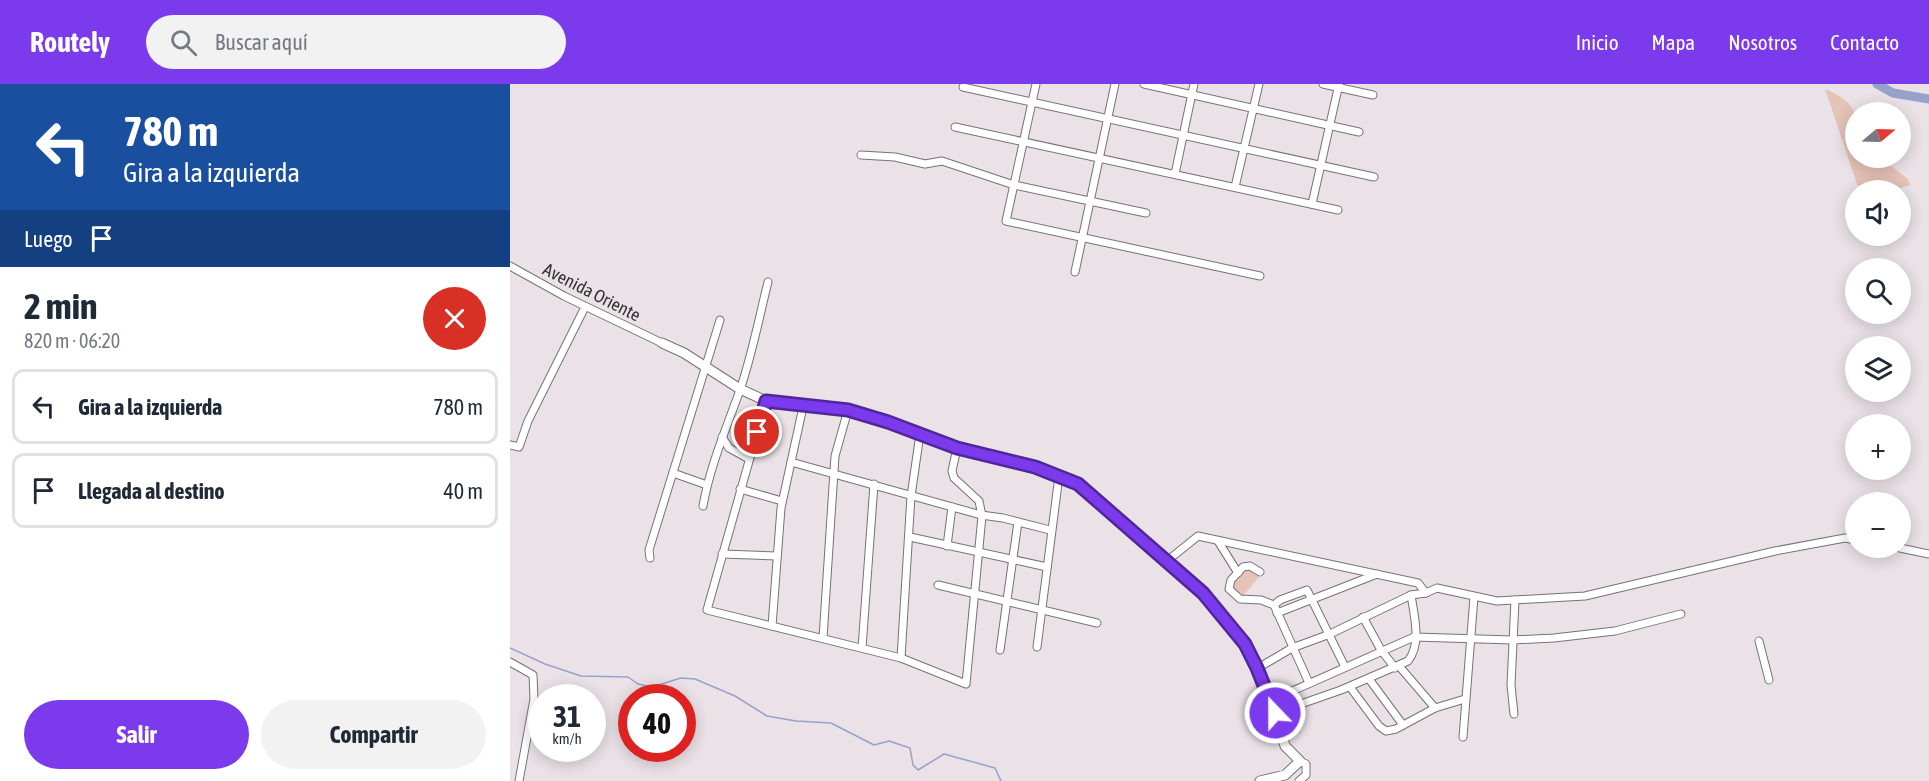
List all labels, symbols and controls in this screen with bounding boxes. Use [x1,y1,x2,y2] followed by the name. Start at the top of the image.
[146,15,566,69] search box
[30,26,110,58] text: Routely
[167,26,200,59] icon: search
[215,29,308,55] text: Buscar aquí
[1576,30,1619,54] text: Inicio
[1652,30,1695,54] text: Mapa
[1728,30,1797,54] text: Nosotros
[1830,30,1899,54] text: Contacto
[1845,102,1911,168] north arrow
[1845,102,1911,558] map controls
[123,107,218,155] text: 780 m
[24,108,102,186] icon: left
[123,157,300,188] text: Gira a la izquierda
[1845,180,1911,246] button: sound
[85,222,118,255] icon: arrive
[24,226,73,252] text: Luego
[540,258,644,326] street label: Avenida Oriente
[1845,258,1911,324] button: search
[24,285,98,327] text: 2 min
[423,287,486,350] button: close
[24,329,120,352] text: 820 m · 06:20
[1845,336,1911,402] button: layers
[27,390,60,423] icon: left
[78,394,222,420] text: Gira a la izquierda
[433,394,483,420] text: 780 m
[731,406,782,457] pin
[1845,414,1911,480] button: +
[740,415,773,448] icon: arrive
[27,474,60,507] icon: arrive
[78,478,225,504] text: Llegada al destino
[443,478,483,504] text: 40 m
[1845,492,1911,558] button: −
[1243,681,1307,745] position arrow
[618,684,696,762] speed limit sign: 40
[553,699,581,733] text: 31
[24,700,249,769] button: Salir
[261,700,486,769] button: Compartir
[552,730,582,747] text: km/h

